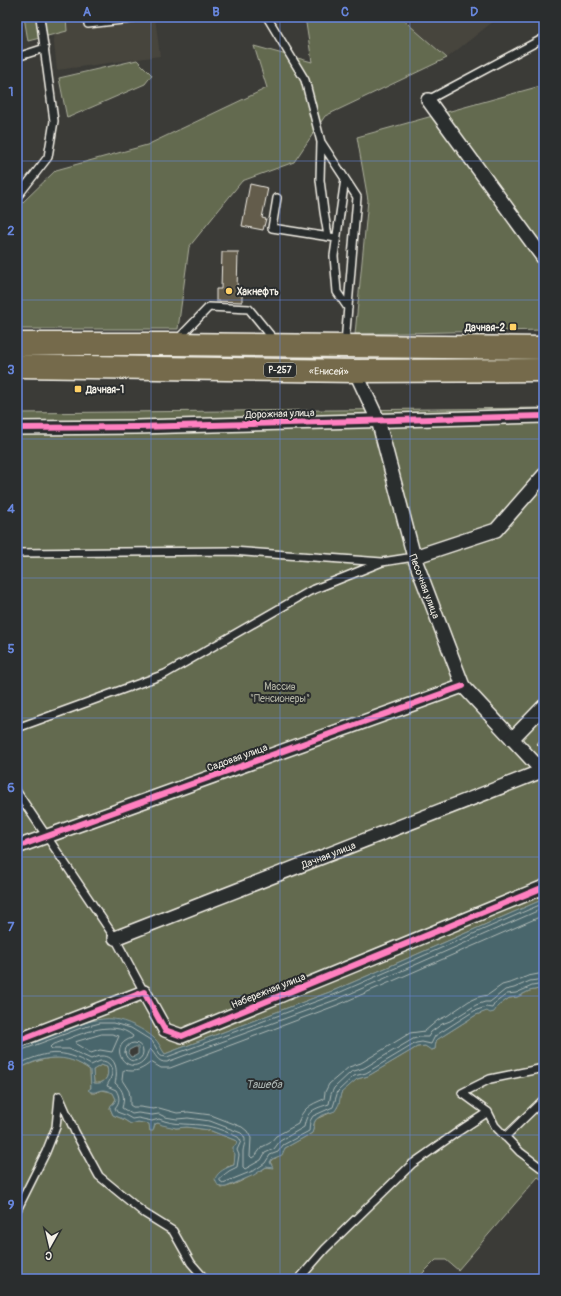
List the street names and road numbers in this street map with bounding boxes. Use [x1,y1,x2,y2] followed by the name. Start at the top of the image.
[264,363,296,377] road number: Р-257
[309,365,349,378] street label: «Енисей»
[244,407,315,421] street label: Дорожная улица
[406,553,442,621] street label: Песочная улица
[205,741,270,774] street label: Садовая улица
[299,839,358,872] street label: Дачная улица
[230,970,307,1011] street label: Набережная улица

